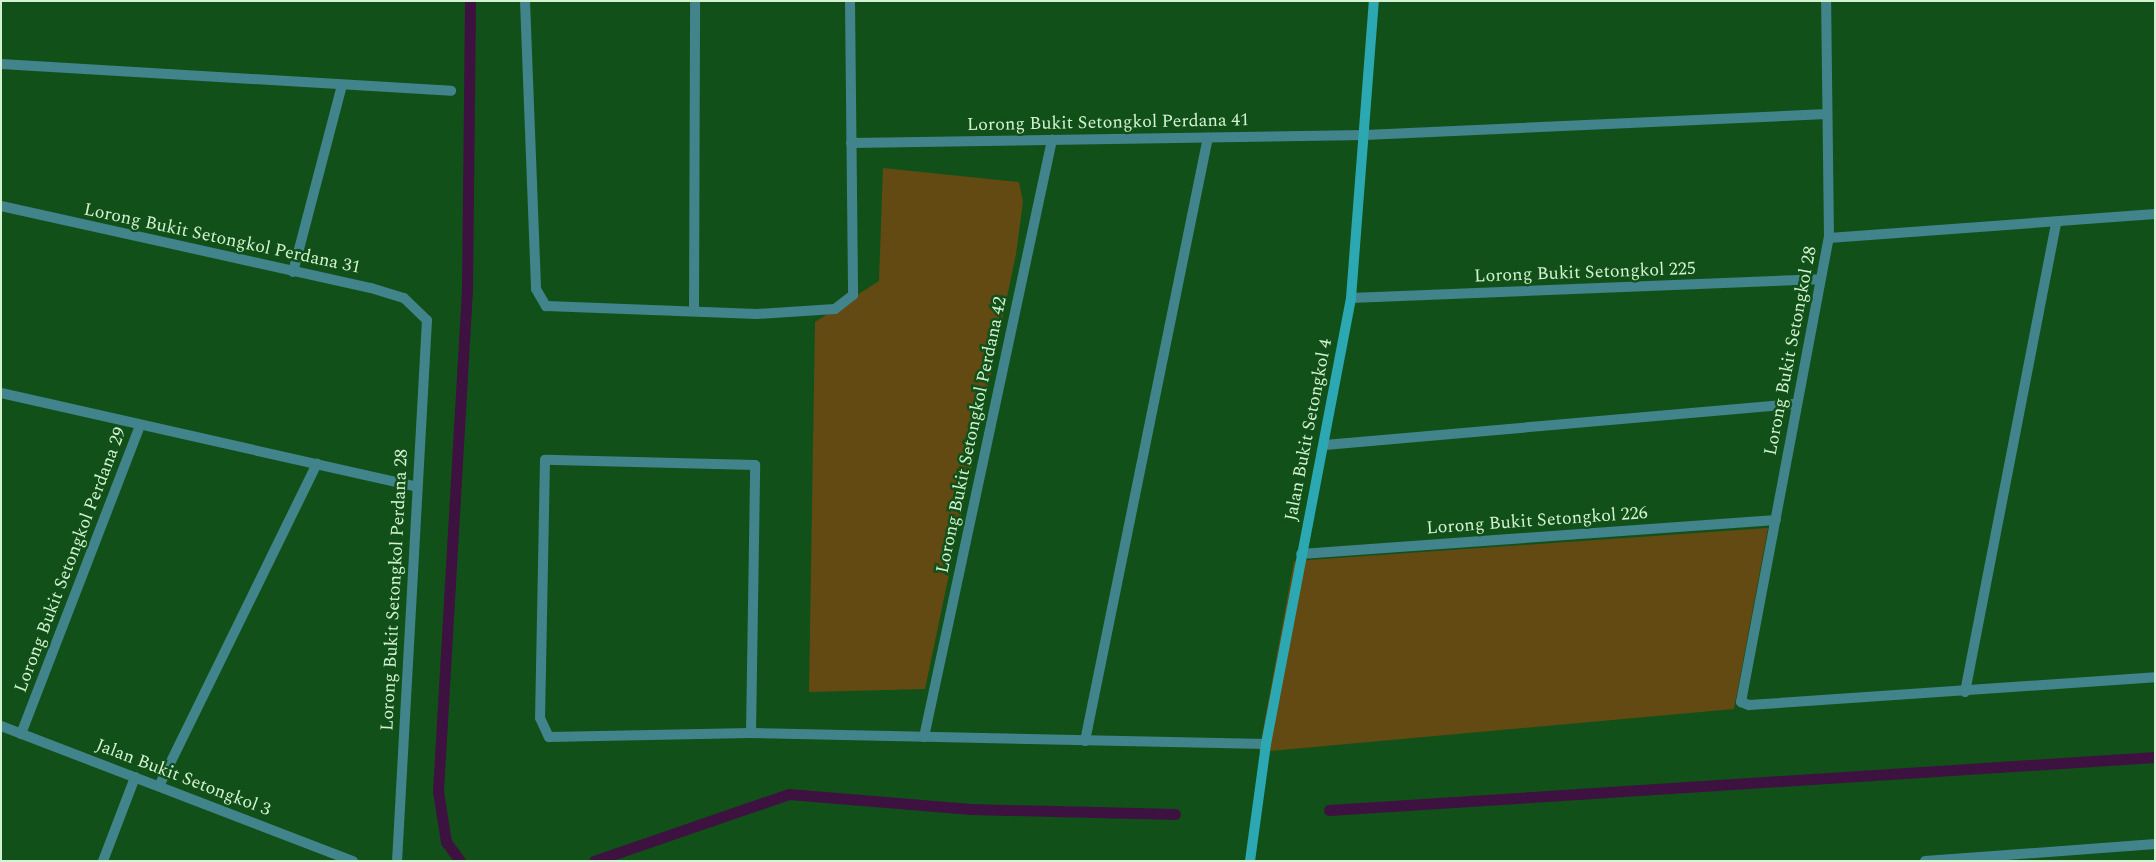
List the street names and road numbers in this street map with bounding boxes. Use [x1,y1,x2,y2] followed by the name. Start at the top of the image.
[967,110,1249,136] street label: Lorong Bukit Setongkol Perdana 41
[82,199,362,279] street label: Lorong Bukit Setongkol Perdana 31
[1760,245,1822,457] street label: Lorong Bukit Setongkol 28
[1474,258,1696,288] street label: Lorong Bukit Setongkol 225
[932,295,1012,575] street label: Lorong Bukit Setongkol Perdana 42
[1281,337,1337,523] street label: Jalan Bukit Setongkol 4
[10,424,132,696] street label: Lorong Bukit Setongkol Perdana 29
[377,448,413,732] street label: Lorong Bukit Setongkol Perdana 28
[1426,502,1648,540] street label: Lorong Bukit Setongkol 226
[93,735,273,821] street label: Jalan Bukit Setongkol 3

